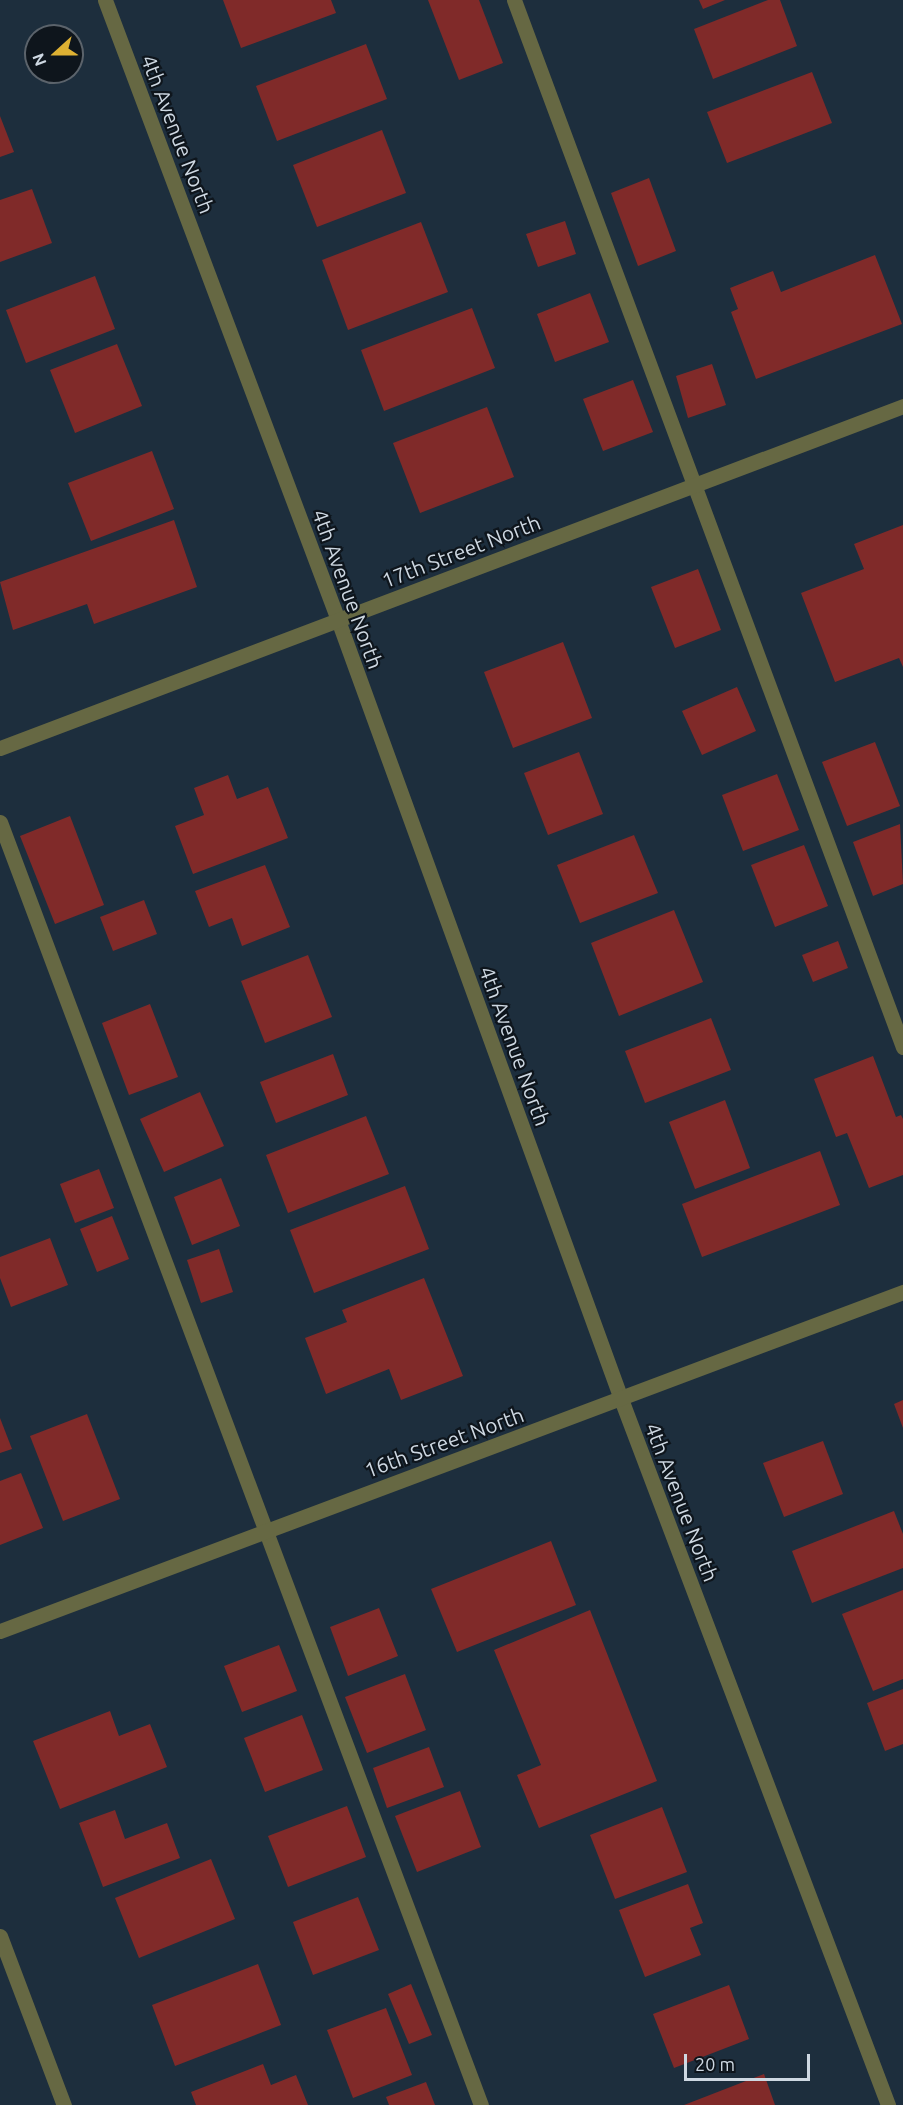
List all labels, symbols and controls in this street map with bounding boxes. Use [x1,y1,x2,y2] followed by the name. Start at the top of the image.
[24,24,84,84] north arrow
[29,51,50,69] text: N
[136,51,220,217] street label: 4th Avenue North
[307,506,389,672] street label: 4th Avenue North
[378,509,544,593] street label: 17th Street North
[474,963,556,1129] street label: 4th Avenue North
[361,1401,527,1483] street label: 16th Street North
[640,1419,724,1585] street label: 4th Avenue North
[687,2042,813,2080] scale bar
[695,2054,735,2074] text: 20 m

